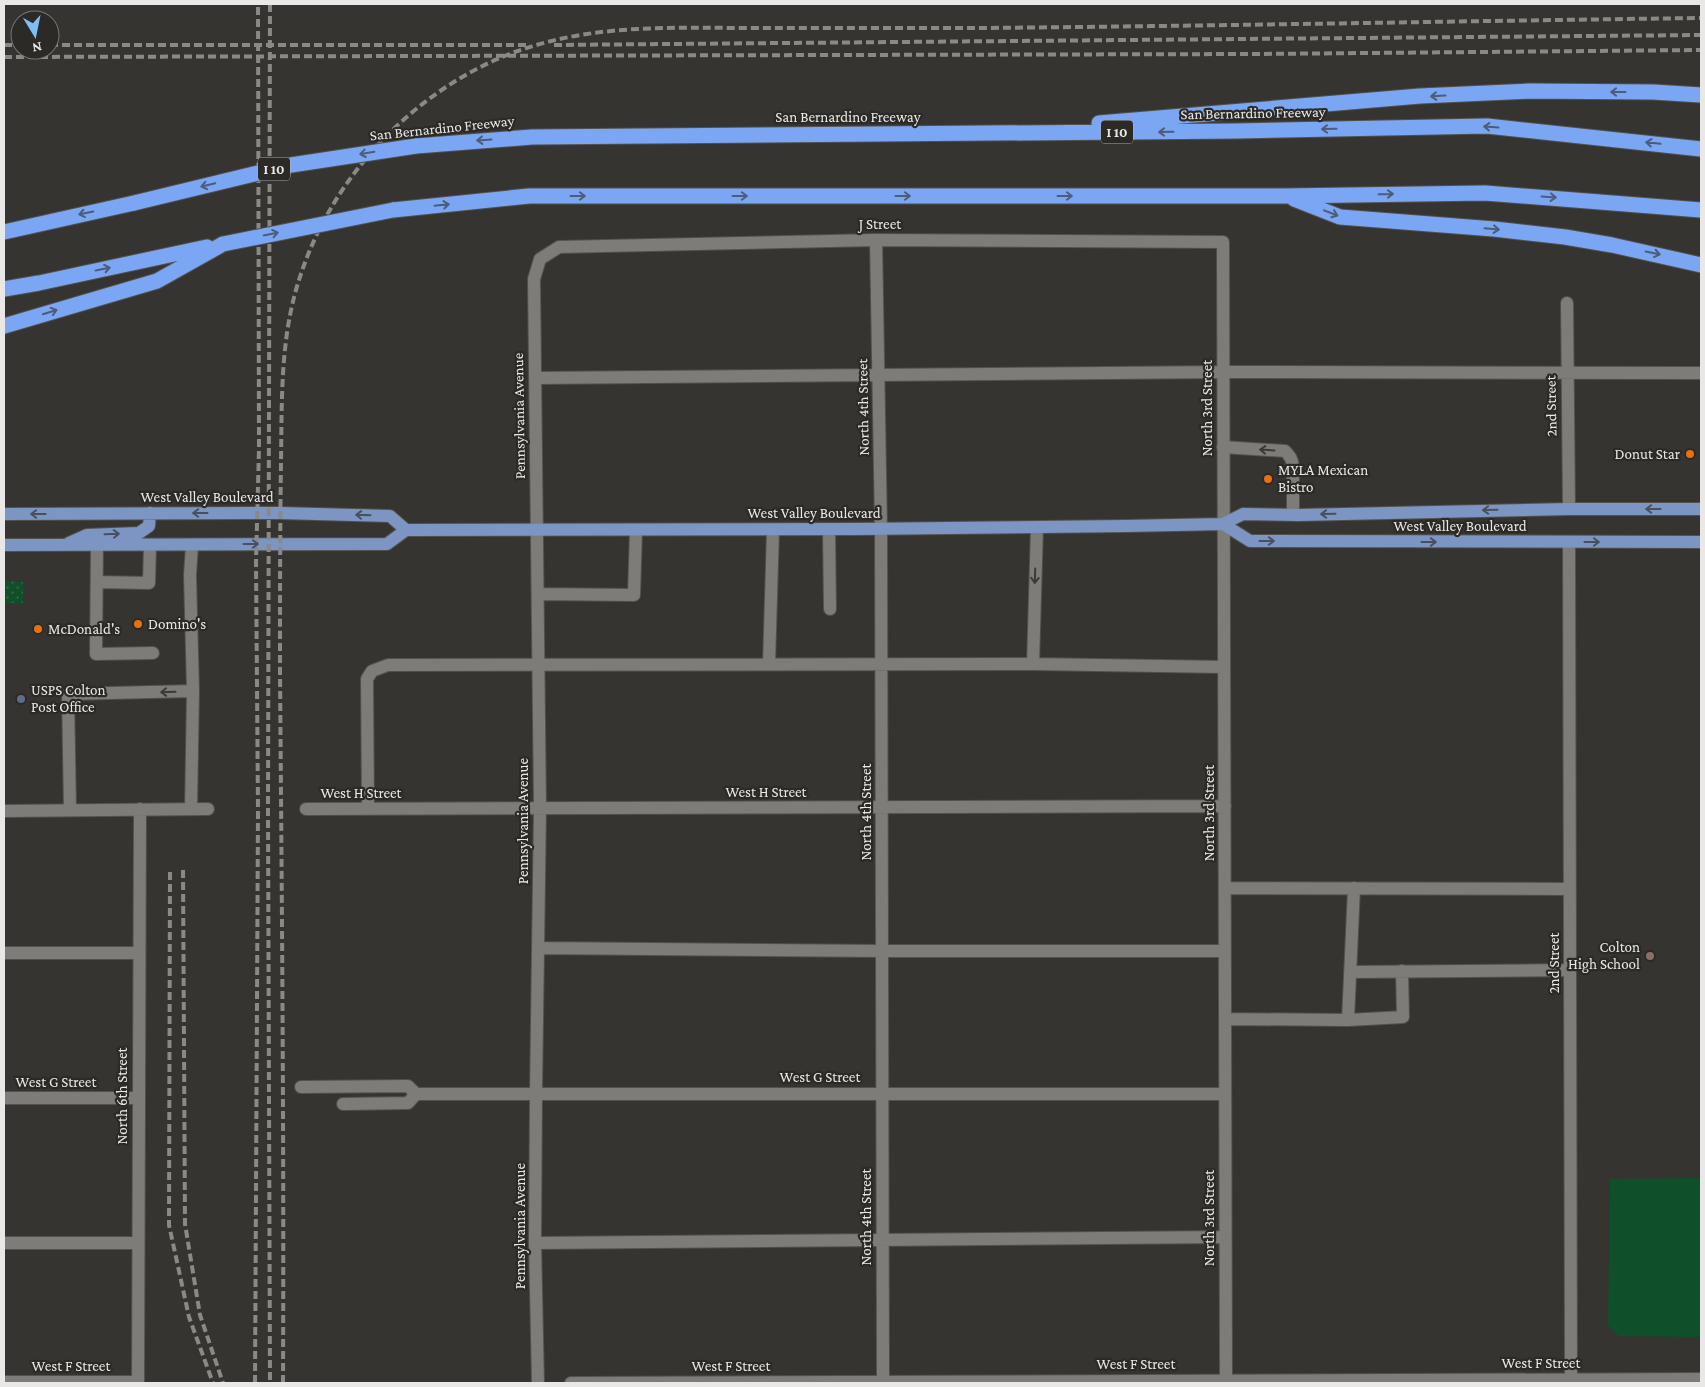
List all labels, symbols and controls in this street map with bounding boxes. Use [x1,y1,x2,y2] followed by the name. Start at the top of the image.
[10,10,60,60] north arrow
[31,39,43,57] text: N
[1610,87,1626,97] one-way arrow
[1430,91,1446,100] one-way arrow
[1180,104,1326,123] street label: San Bernardino Freeway
[775,109,921,126] street label: San Bernardino Freeway
[369,112,515,145] street label: San Bernardino Freeway
[1101,120,1133,144] road number: I 10
[1483,122,1499,132] one-way arrow
[1321,124,1337,134] one-way arrow
[1159,127,1175,137] one-way arrow
[476,136,492,145] one-way arrow
[1645,139,1661,148] one-way arrow
[360,148,376,158] one-way arrow
[258,157,290,180] road number: I 10
[201,181,217,190] one-way arrow
[1378,189,1394,199] one-way arrow
[570,191,586,201] one-way arrow
[732,191,748,201] one-way arrow
[894,191,911,201] one-way arrow
[1057,191,1073,201] one-way arrow
[1541,193,1557,202] one-way arrow
[433,200,449,210] one-way arrow
[79,209,95,219] one-way arrow
[1323,209,1338,218] one-way arrow
[857,216,902,233] street label: J Street
[1484,224,1500,234] one-way arrow
[263,229,279,239] one-way arrow
[1644,249,1660,258] one-way arrow
[95,264,111,273] one-way arrow
[42,307,58,317] one-way arrow
[510,352,529,479] street label: Pennsylvania Avenue
[854,357,872,456] street label: North 4th Street
[1199,359,1215,456] street label: North 3rd Street
[1542,374,1560,437] street label: 2nd Street
[1259,445,1275,454] one-way arrow
[1615,446,1681,462] place label: Donut Star
[1684,448,1696,460] marker: Donut Star
[1278,462,1368,495] place label: MYLA Mexican Bistro
[1262,473,1274,485] marker: MYLA Mexican Bistro
[140,489,274,506] street label: West Valley Boulevard
[1645,504,1661,514] one-way arrow
[747,505,881,522] street label: West Valley Boulevard
[1482,506,1498,515] one-way arrow
[192,508,208,518] one-way arrow
[30,509,46,519] one-way arrow
[1320,509,1336,519] one-way arrow
[355,510,371,520] one-way arrow
[1393,518,1527,535] street label: West Valley Boulevard
[103,529,119,539] one-way arrow
[1258,536,1274,546] one-way arrow
[1420,537,1437,547] one-way arrow
[1583,537,1599,547] one-way arrow
[243,539,259,549] one-way arrow
[1031,568,1040,584] one-way arrow
[148,616,206,632] place label: Domino's
[132,618,144,630] marker: Domino's
[48,621,120,637] place label: McDonald's
[32,623,44,635] marker: McDonald's
[31,682,106,715] place label: USPS Colton Post Office
[160,687,176,696] one-way arrow
[15,693,27,705] marker: USPS Colton Post Office
[515,757,532,884] street label: Pennsylvania Avenue
[858,762,874,861] street label: North 4th Street
[1201,764,1217,861] street label: North 3rd Street
[725,784,808,800] street label: West H Street
[320,785,403,801] street label: West H Street
[1546,931,1562,994] street label: 2nd Street
[1568,939,1640,973] place label: Colton High School
[1644,950,1656,962] marker: Colton High School
[114,1047,130,1144] street label: North 6th Street
[780,1069,861,1085] street label: West G Street
[16,1074,97,1090] street label: West G Street
[512,1162,529,1289] street label: Pennsylvania Avenue
[858,1167,874,1266] street label: North 4th Street
[1201,1169,1217,1266] street label: North 3rd Street
[1502,1355,1581,1371] street label: West F Street
[1097,1356,1176,1372] street label: West F Street
[32,1358,111,1374] street label: West F Street
[692,1358,771,1374] street label: West F Street

